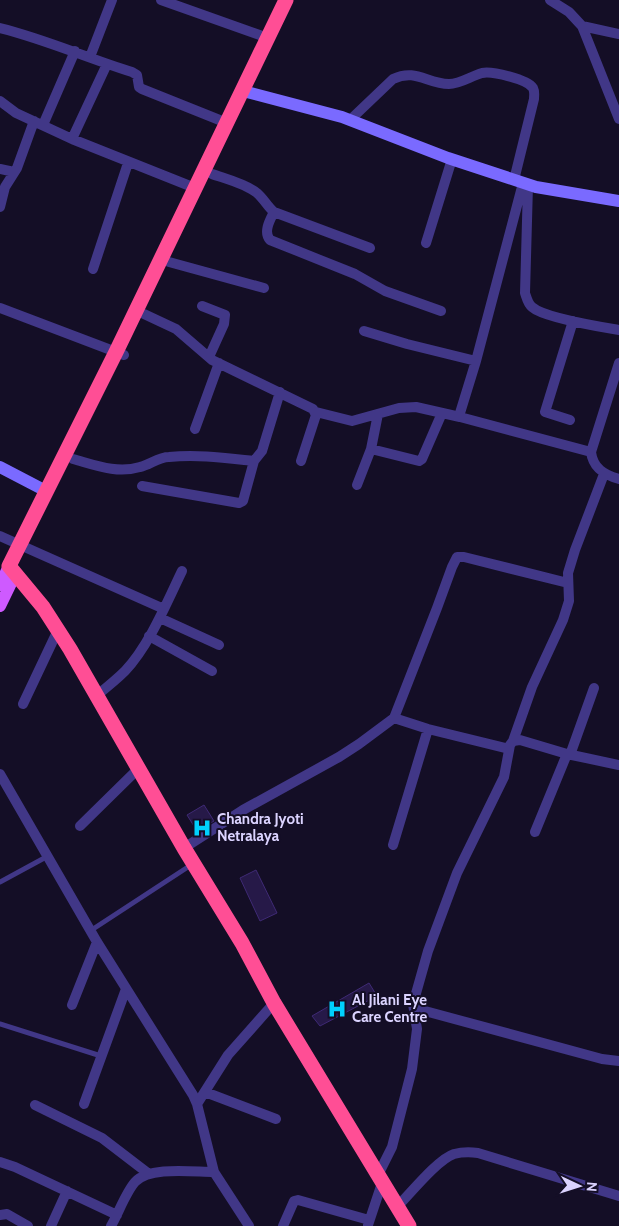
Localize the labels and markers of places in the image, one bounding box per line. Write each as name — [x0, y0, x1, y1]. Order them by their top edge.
place label: Chandra Jyoti Netralaya — [217, 810, 304, 845]
hospital icon: Chandra Jyoti Netralaya — [191, 817, 213, 839]
place label: Al Jilani Eye Care Centre — [352, 991, 427, 1026]
hospital icon: Al Jilani Eye Care Centre — [326, 998, 348, 1020]

